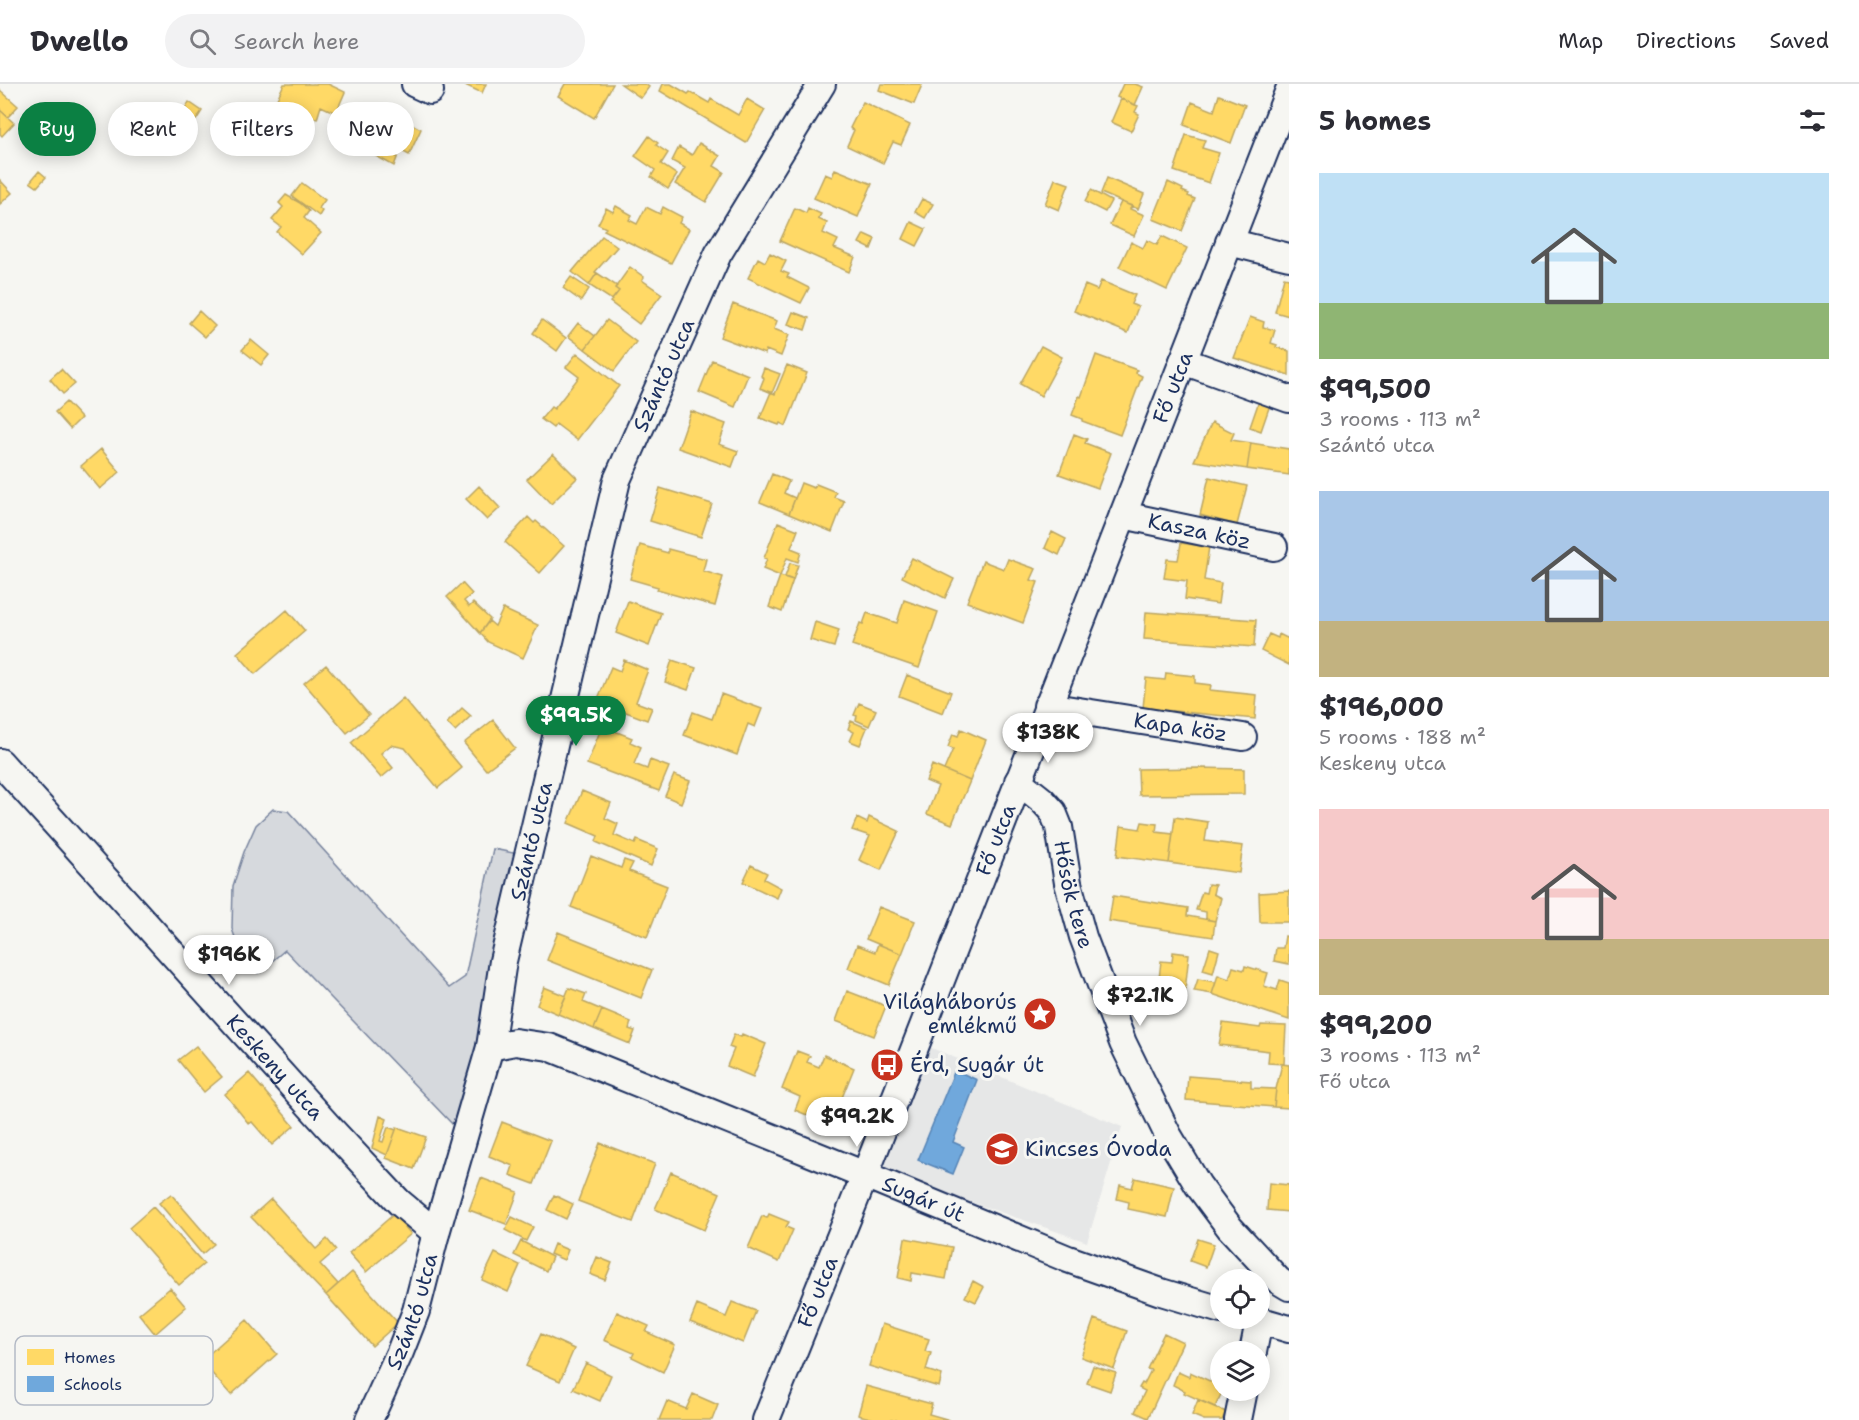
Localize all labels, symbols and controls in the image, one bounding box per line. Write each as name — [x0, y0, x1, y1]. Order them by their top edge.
search box — [165, 14, 585, 68]
text: Dwello — [30, 22, 129, 60]
icon: search — [186, 25, 219, 58]
text: Search here — [234, 27, 360, 56]
text: Map — [1558, 27, 1603, 55]
text: Directions — [1636, 27, 1736, 55]
text: Saved — [1769, 27, 1829, 55]
chip: Buy — [18, 102, 96, 156]
chip: Rent — [108, 102, 198, 156]
chip: Filters — [210, 102, 315, 156]
chip: New — [327, 102, 414, 156]
text: 5 homes — [1319, 103, 1431, 138]
icon: filters — [1796, 104, 1829, 137]
icon: home — [1520, 212, 1628, 320]
street label: Szántó utca — [626, 314, 701, 436]
street label: Fő utca — [1146, 347, 1199, 427]
text: $99,500 — [1319, 371, 1431, 406]
text: 3 rooms · 113 m² — [1319, 406, 1481, 432]
text: Szántó utca — [1319, 432, 1434, 458]
street label: Kasza köz — [1145, 507, 1253, 556]
icon: home — [1520, 530, 1628, 638]
text: $196,000 — [1319, 689, 1444, 724]
pin: $99.5K — [527, 696, 625, 747]
text: $99.5K — [540, 702, 612, 728]
street label: Kapa köz — [1132, 706, 1229, 748]
pin: $138K — [1006, 713, 1090, 764]
text: $138K — [1016, 719, 1080, 745]
text: 5 rooms · 188 m² — [1319, 724, 1486, 750]
text: Keskeny utca — [1319, 750, 1446, 776]
street label: Szántó utca — [504, 779, 559, 903]
street label: Fő utca — [969, 800, 1023, 880]
street label: Hősök tere — [1047, 838, 1100, 953]
icon: home — [1520, 848, 1628, 956]
pin: $196K — [187, 935, 271, 986]
text: $196K — [197, 941, 261, 967]
pin: $72.1K — [1091, 976, 1189, 1027]
text: $72.1K — [1107, 982, 1173, 1008]
place label: Világháborús emlékmű — [883, 988, 1017, 1040]
place icon: Világháborús emlékmű — [1022, 996, 1058, 1032]
text: $99,200 — [1319, 1007, 1432, 1042]
street label: Keskeny utca — [220, 1008, 330, 1126]
text: 3 rooms · 113 m² — [1319, 1042, 1481, 1068]
bus stop icon: Érd, Sugár út — [869, 1047, 905, 1083]
place label: Érd, Sugár út — [910, 1050, 1044, 1079]
text: Fő utca — [1319, 1068, 1390, 1094]
pin: $99.2K — [808, 1097, 906, 1148]
text: $99.2K — [820, 1103, 894, 1129]
school or university icon: Kincses Óvoda — [984, 1131, 1020, 1167]
place label: Kincses Óvoda — [1025, 1134, 1172, 1163]
street label: Sugár út — [878, 1170, 969, 1229]
street label: Szántó utca — [380, 1250, 444, 1375]
street label: Fő utca — [791, 1252, 845, 1332]
map controls — [1210, 1269, 1270, 1401]
button: locate — [1210, 1269, 1270, 1329]
legend — [15, 1336, 213, 1405]
button: layers — [1210, 1341, 1270, 1401]
text: Homes — [64, 1347, 116, 1368]
text: Schools — [64, 1374, 122, 1395]

